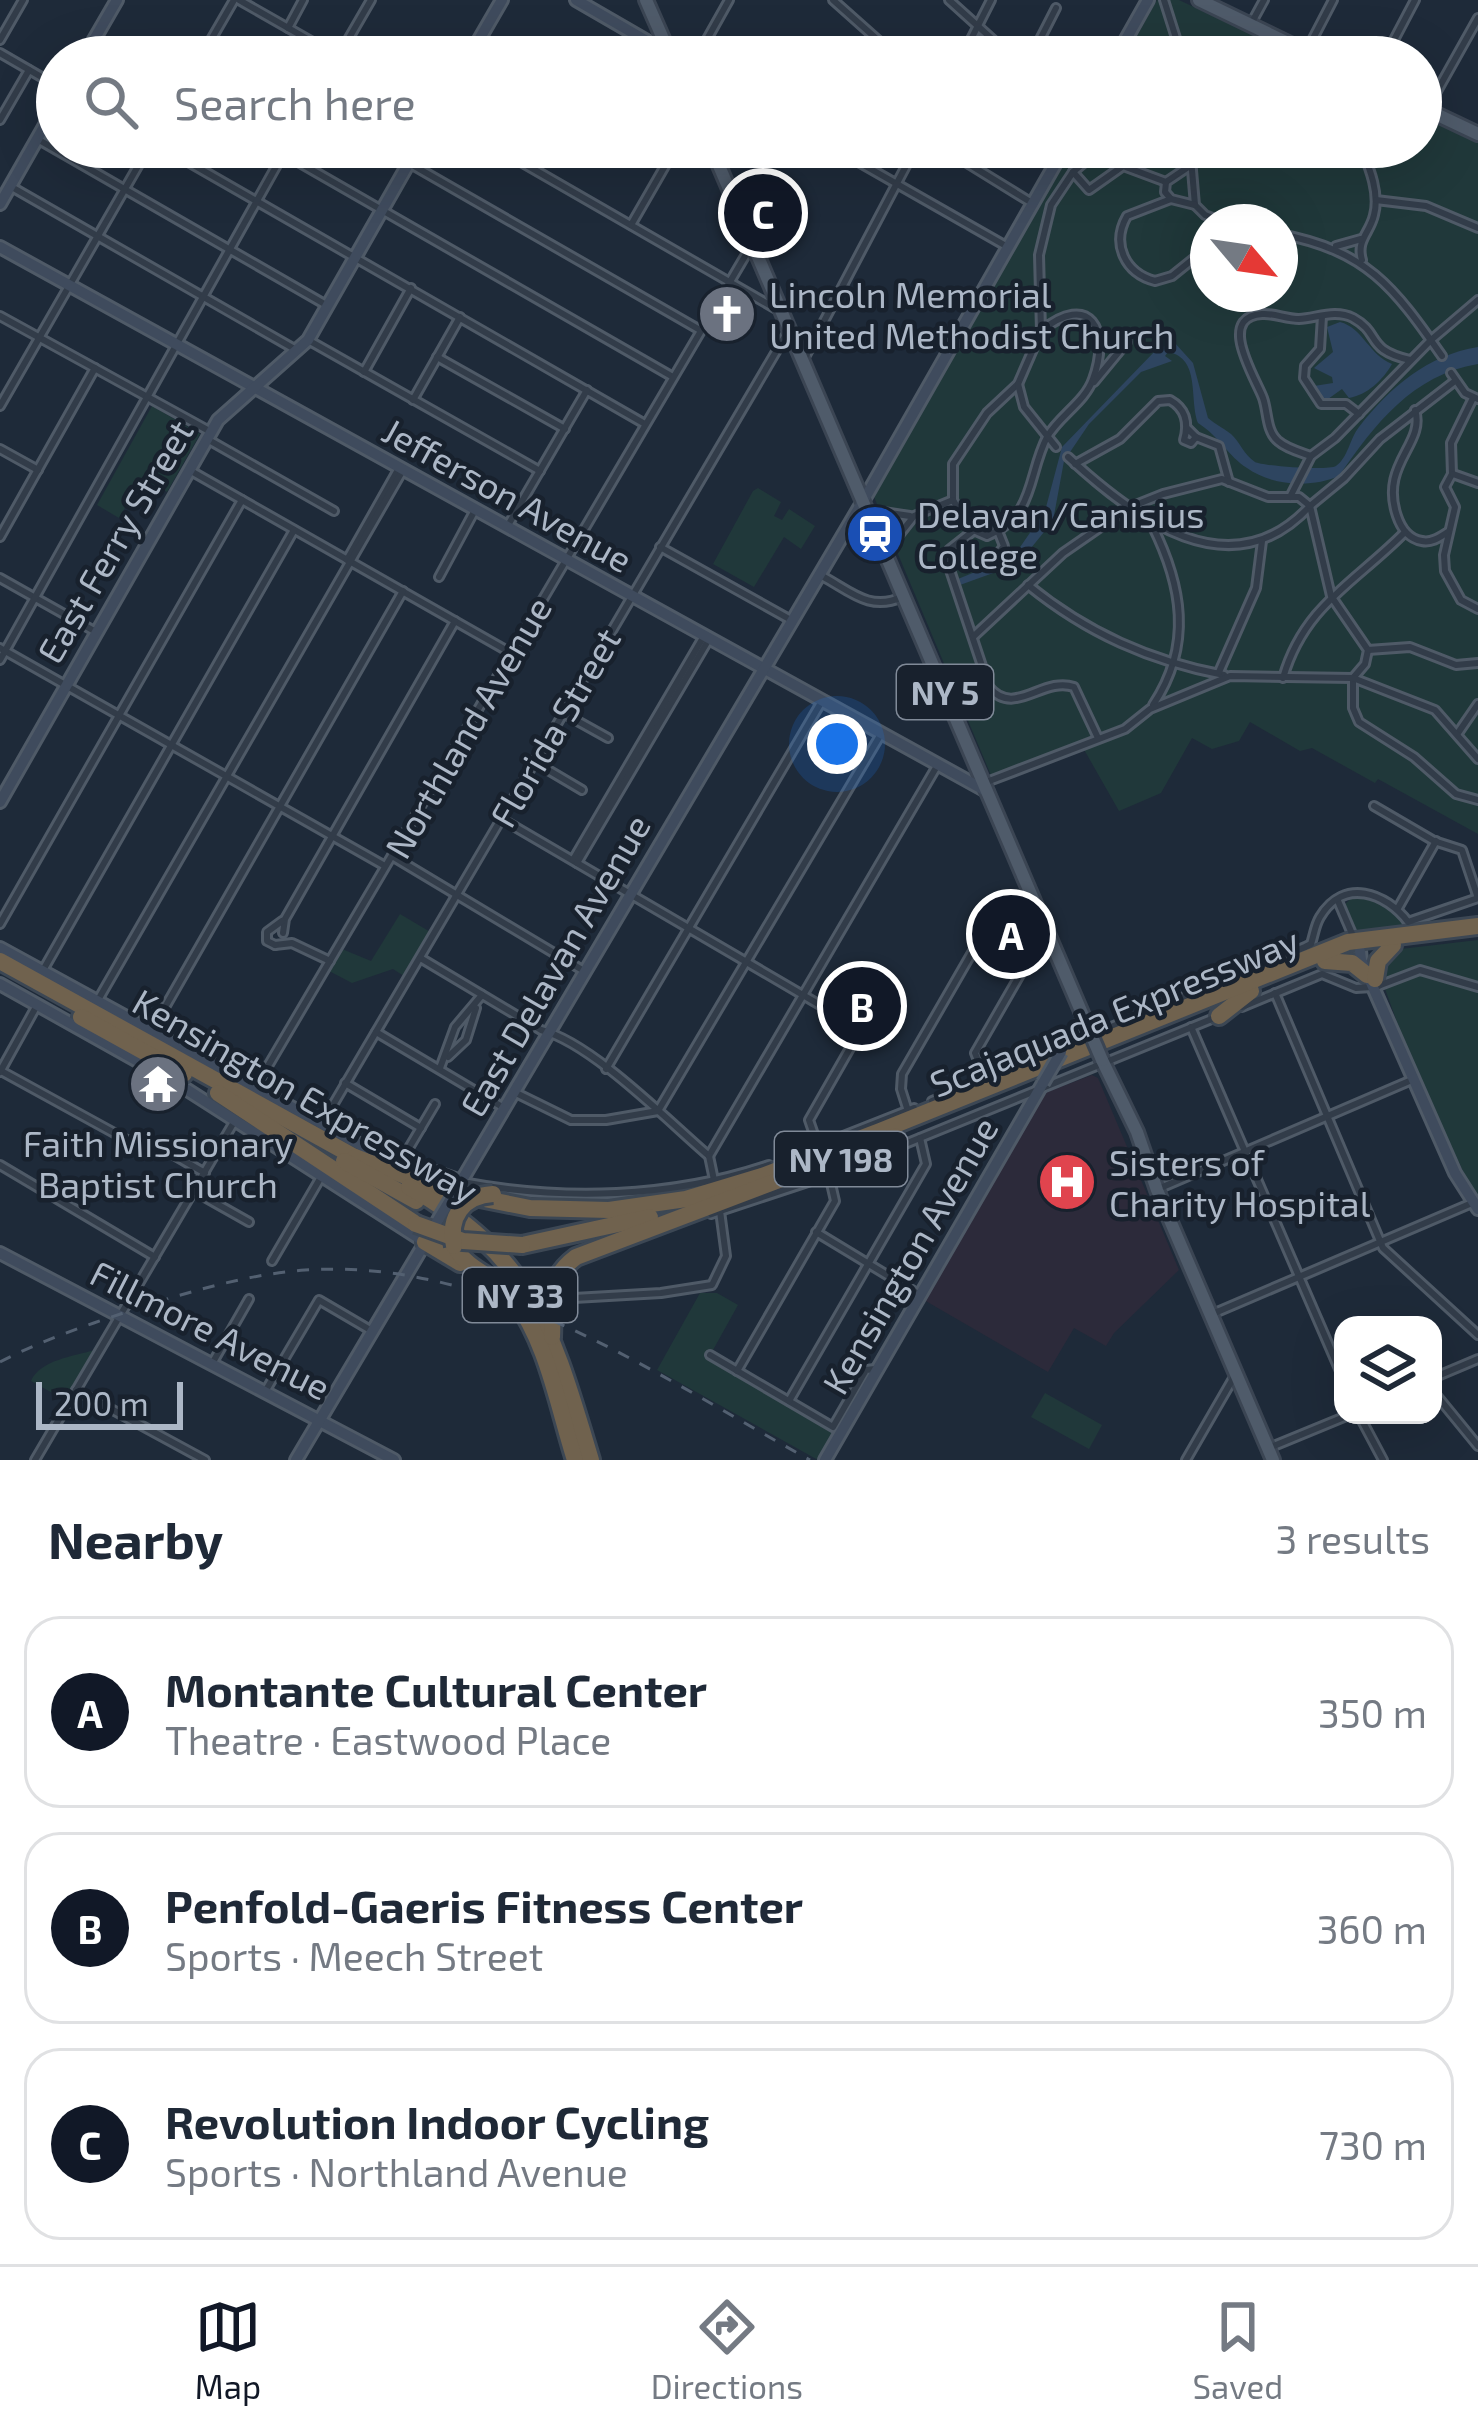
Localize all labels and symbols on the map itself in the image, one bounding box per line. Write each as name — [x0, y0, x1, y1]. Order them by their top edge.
pin: C — [724, 168, 802, 258]
north arrow — [1190, 204, 1298, 312]
place label: Lincoln Memorial United Methodist Church — [769, 272, 1175, 356]
church icon: Lincoln Memorial United Methodist Church — [696, 283, 758, 345]
street label: Jefferson Avenue — [376, 408, 640, 580]
street label: East Ferry Street — [27, 412, 201, 670]
place label: Delavan/Canisius College — [917, 492, 1205, 576]
station icon: Delavan/Canisius College — [844, 503, 906, 565]
street label: Northland Avenue — [375, 589, 559, 865]
street label: Florida Street — [480, 620, 628, 834]
road number: NY 5 — [897, 665, 993, 719]
your location — [807, 714, 867, 774]
street label: East Delavan Avenue — [450, 807, 658, 1123]
pin: A — [972, 889, 1050, 979]
street label: Scajaquada Expressway — [923, 917, 1305, 1105]
pin: B — [823, 961, 901, 1051]
street label: Kensington Expressway — [126, 979, 486, 1211]
temple icon: Faith Missionary Baptist Church — [127, 1053, 189, 1115]
street label: Kensington Avenue — [812, 1109, 1006, 1401]
place label: Faith Missionary Baptist Church — [23, 1121, 293, 1205]
road number: NY 198 — [775, 1132, 907, 1186]
place label: Sisters of Charity Hospital — [1109, 1140, 1371, 1224]
hospital icon: Sisters of Charity Hospital — [1036, 1151, 1098, 1213]
street label: Fillmore Avenue — [84, 1250, 338, 1408]
road number: NY 33 — [463, 1268, 577, 1322]
scale bar — [36, 1376, 183, 1429]

